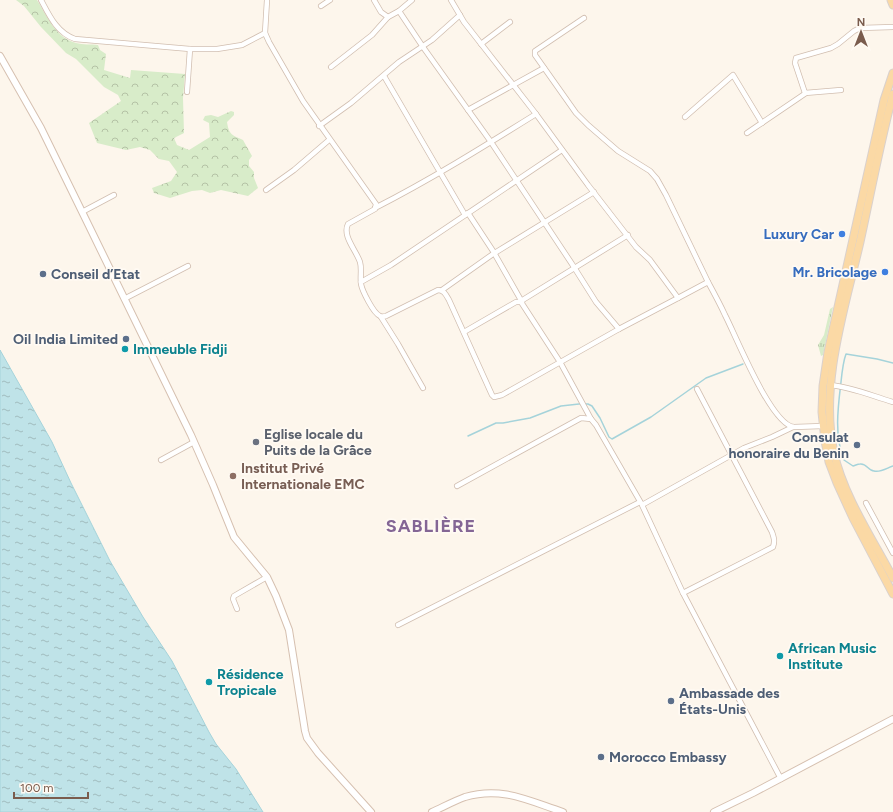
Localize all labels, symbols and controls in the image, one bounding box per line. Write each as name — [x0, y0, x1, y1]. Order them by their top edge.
north arrow — [841, 12, 881, 52]
text: N — [857, 16, 865, 29]
place label: Luxury Car — [763, 226, 835, 243]
marker: Luxury Car — [837, 229, 847, 239]
place label: Mr. Bricolage — [792, 264, 877, 281]
place label: Conseil d’Etat — [51, 266, 141, 283]
marker: Mr. Bricolage — [880, 267, 890, 277]
marker: Conseil d’Etat — [38, 269, 48, 279]
place label: Oil India Limited — [13, 331, 118, 348]
marker: Oil India Limited — [121, 334, 131, 344]
place label: Immeuble Fidji — [133, 341, 228, 358]
marker: Immeuble Fidji — [120, 344, 130, 354]
place label: Eglise locale du Puits de la Grâce — [264, 426, 372, 459]
place label: Consulat honoraire du Benin — [728, 429, 849, 462]
marker: Eglise locale du Puits de la Grâce — [251, 437, 261, 447]
marker: Consulat honoraire du Benin — [852, 440, 862, 450]
place label: Institut Privé Internationale EMC — [241, 460, 365, 493]
marker: Institut Privé Internationale EMC — [228, 471, 238, 481]
district label: SABLIÈRE — [386, 515, 476, 537]
place label: African Music Institute — [788, 640, 877, 673]
marker: African Music Institute — [775, 651, 785, 661]
place label: Résidence Tropicale — [217, 666, 284, 699]
marker: Résidence Tropicale — [204, 677, 214, 687]
place label: Ambassade des États-Unis — [679, 685, 780, 718]
marker: Ambassade des États-Unis — [666, 696, 676, 706]
place label: Morocco Embassy — [609, 749, 728, 766]
marker: Morocco Embassy — [596, 752, 606, 762]
scale bar — [14, 774, 88, 800]
text: 100 m — [20, 781, 54, 795]

